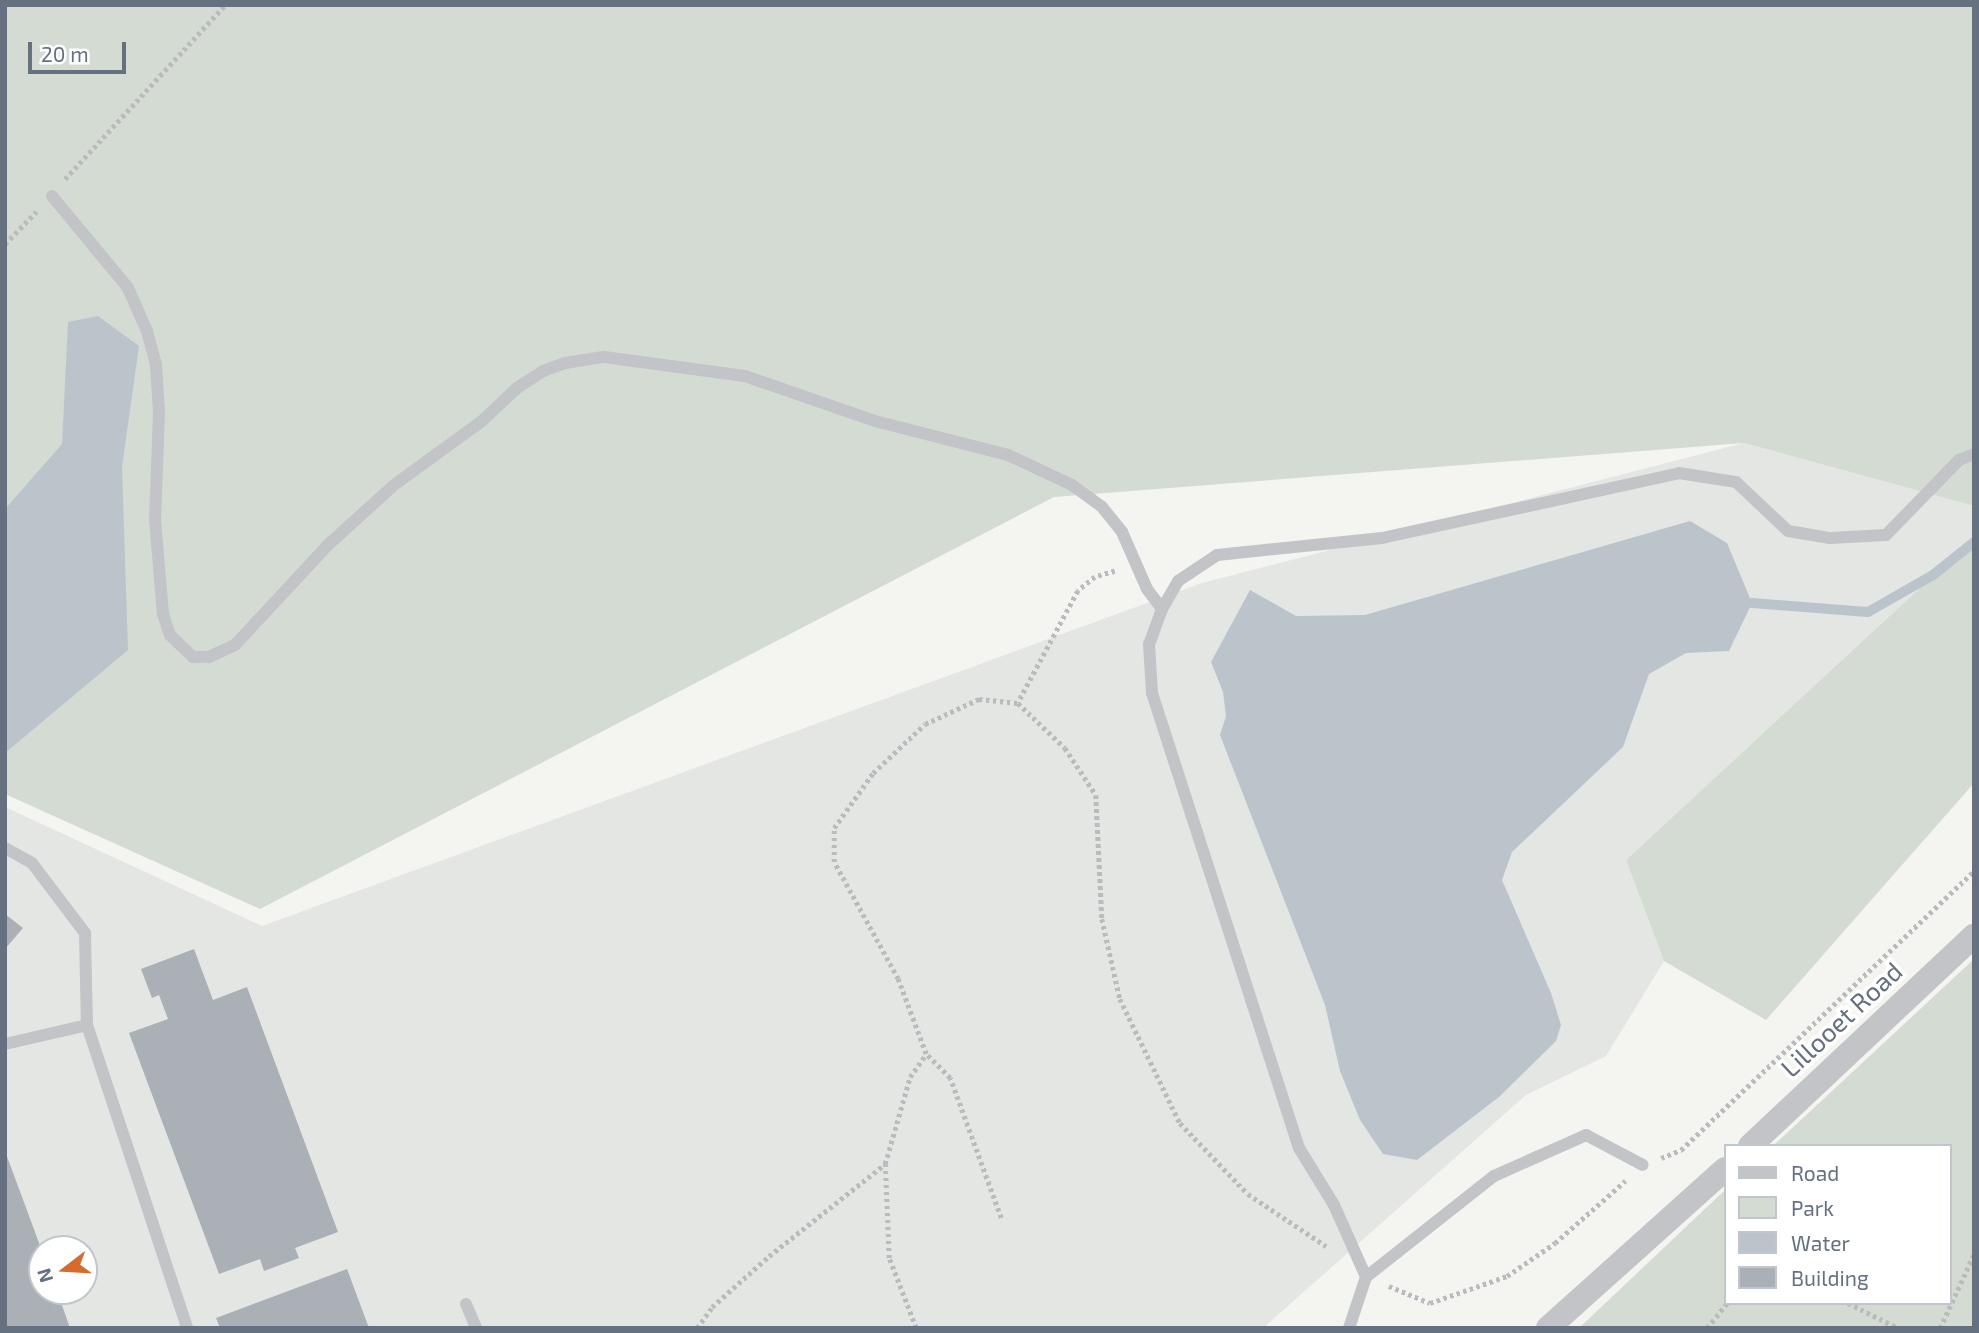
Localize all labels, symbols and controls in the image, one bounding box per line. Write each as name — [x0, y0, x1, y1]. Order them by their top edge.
scale bar — [32, 28, 130, 72]
text: 20 m — [41, 41, 89, 66]
street label: Lillooet Road — [1774, 955, 1908, 1083]
legend — [1724, 1144, 1951, 1305]
text: Road — [1791, 1160, 1839, 1185]
text: Park — [1791, 1195, 1834, 1220]
text: Water — [1791, 1230, 1850, 1255]
north arrow — [28, 1235, 98, 1305]
text: Building — [1791, 1265, 1869, 1290]
text: N — [31, 1266, 57, 1286]

